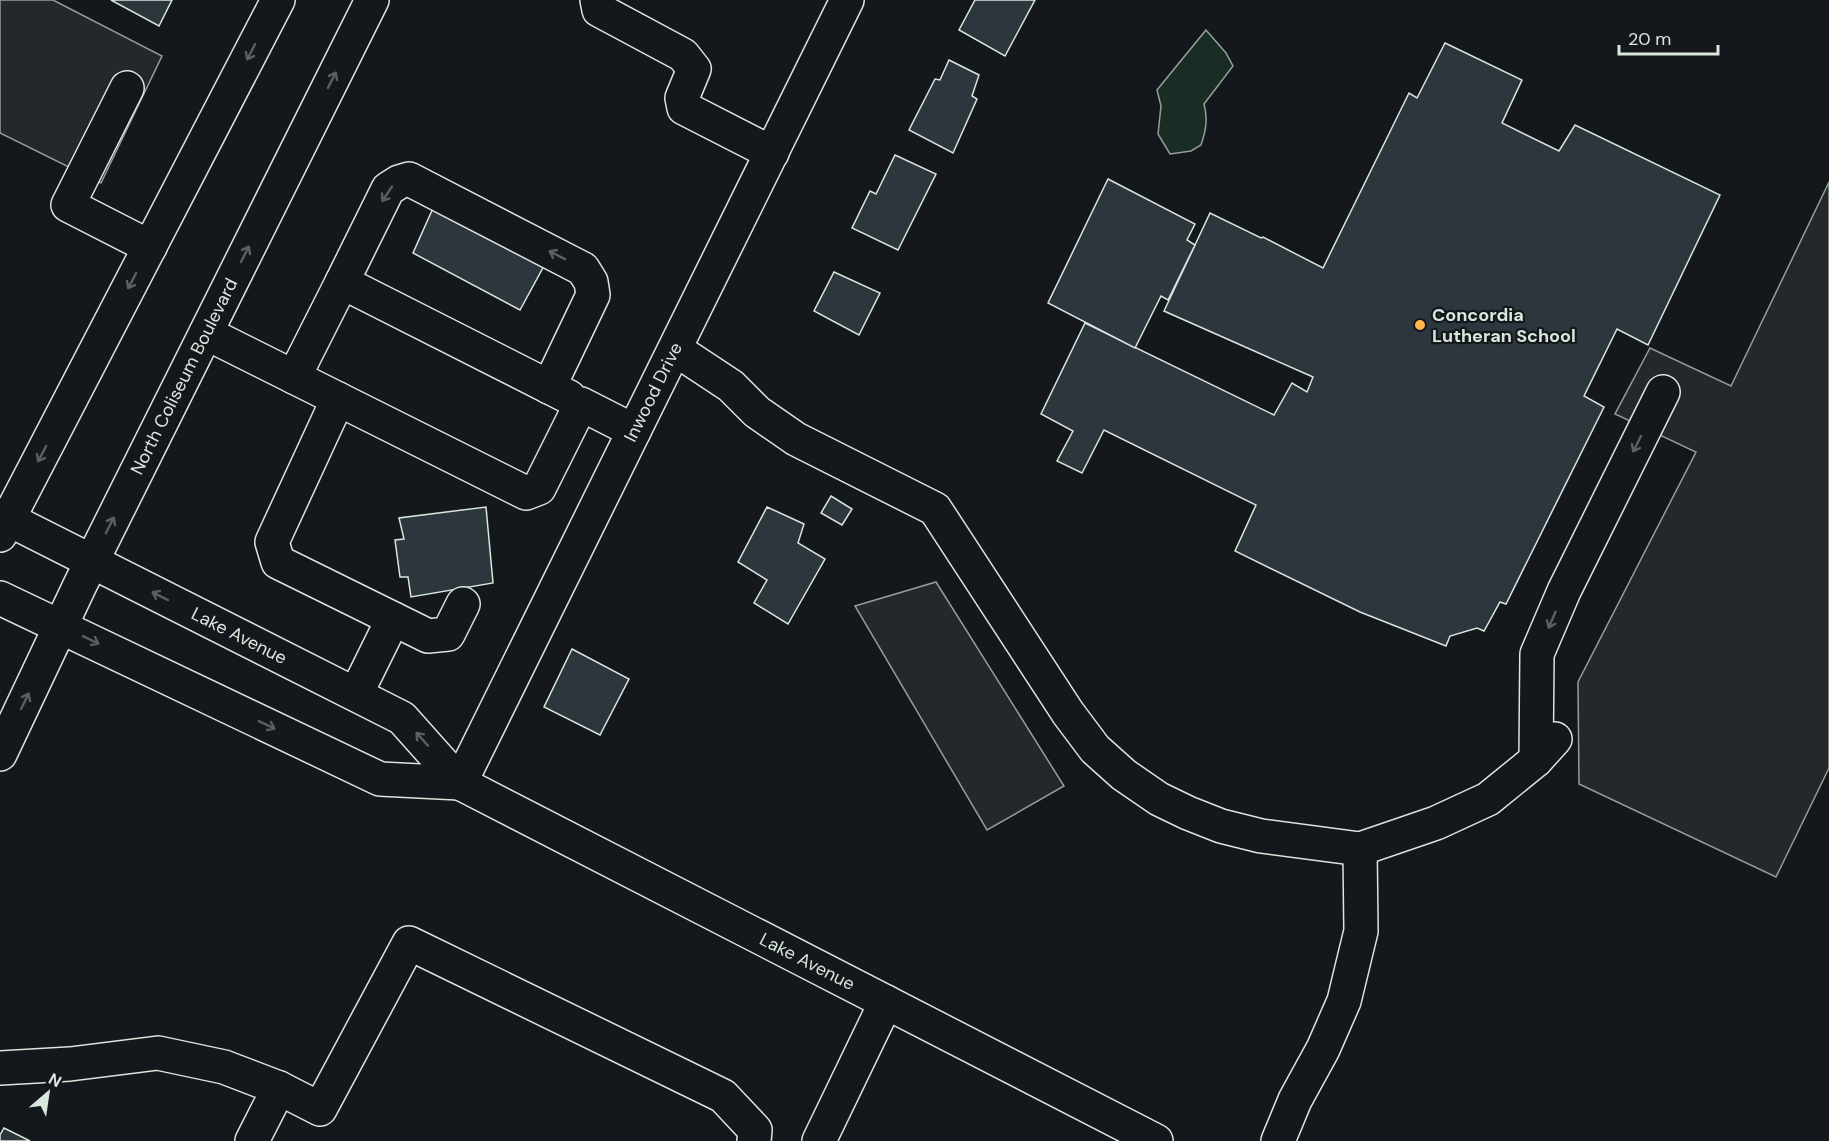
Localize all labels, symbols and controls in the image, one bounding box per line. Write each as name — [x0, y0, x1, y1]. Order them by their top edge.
scale bar — [1619, 18, 1718, 56]
text: 20 m — [1628, 27, 1671, 51]
one-way arrow — [245, 43, 257, 61]
one-way arrow — [326, 71, 338, 89]
one-way arrow — [381, 186, 393, 202]
one-way arrow — [239, 246, 251, 264]
one-way arrow — [549, 249, 566, 261]
one-way arrow — [126, 271, 137, 289]
street label: North Coliseum Boulevard — [125, 274, 243, 479]
place label: Concordia Lutheran School — [1432, 303, 1576, 348]
marker: Concordia Lutheran School — [1413, 318, 1427, 332]
street label: Inwood Drive — [618, 338, 688, 446]
one-way arrow — [1631, 435, 1642, 453]
one-way arrow — [36, 444, 47, 462]
one-way arrow — [105, 517, 116, 535]
one-way arrow — [152, 589, 170, 601]
street label: Lake Avenue — [187, 602, 291, 670]
one-way arrow — [1546, 610, 1557, 629]
one-way arrow — [82, 635, 100, 647]
one-way arrow — [20, 693, 32, 711]
one-way arrow — [257, 719, 275, 731]
one-way arrow — [415, 732, 429, 747]
street label: Lake Avenue — [756, 927, 859, 996]
north arrow — [18, 1063, 78, 1123]
text: N — [45, 1068, 65, 1092]

